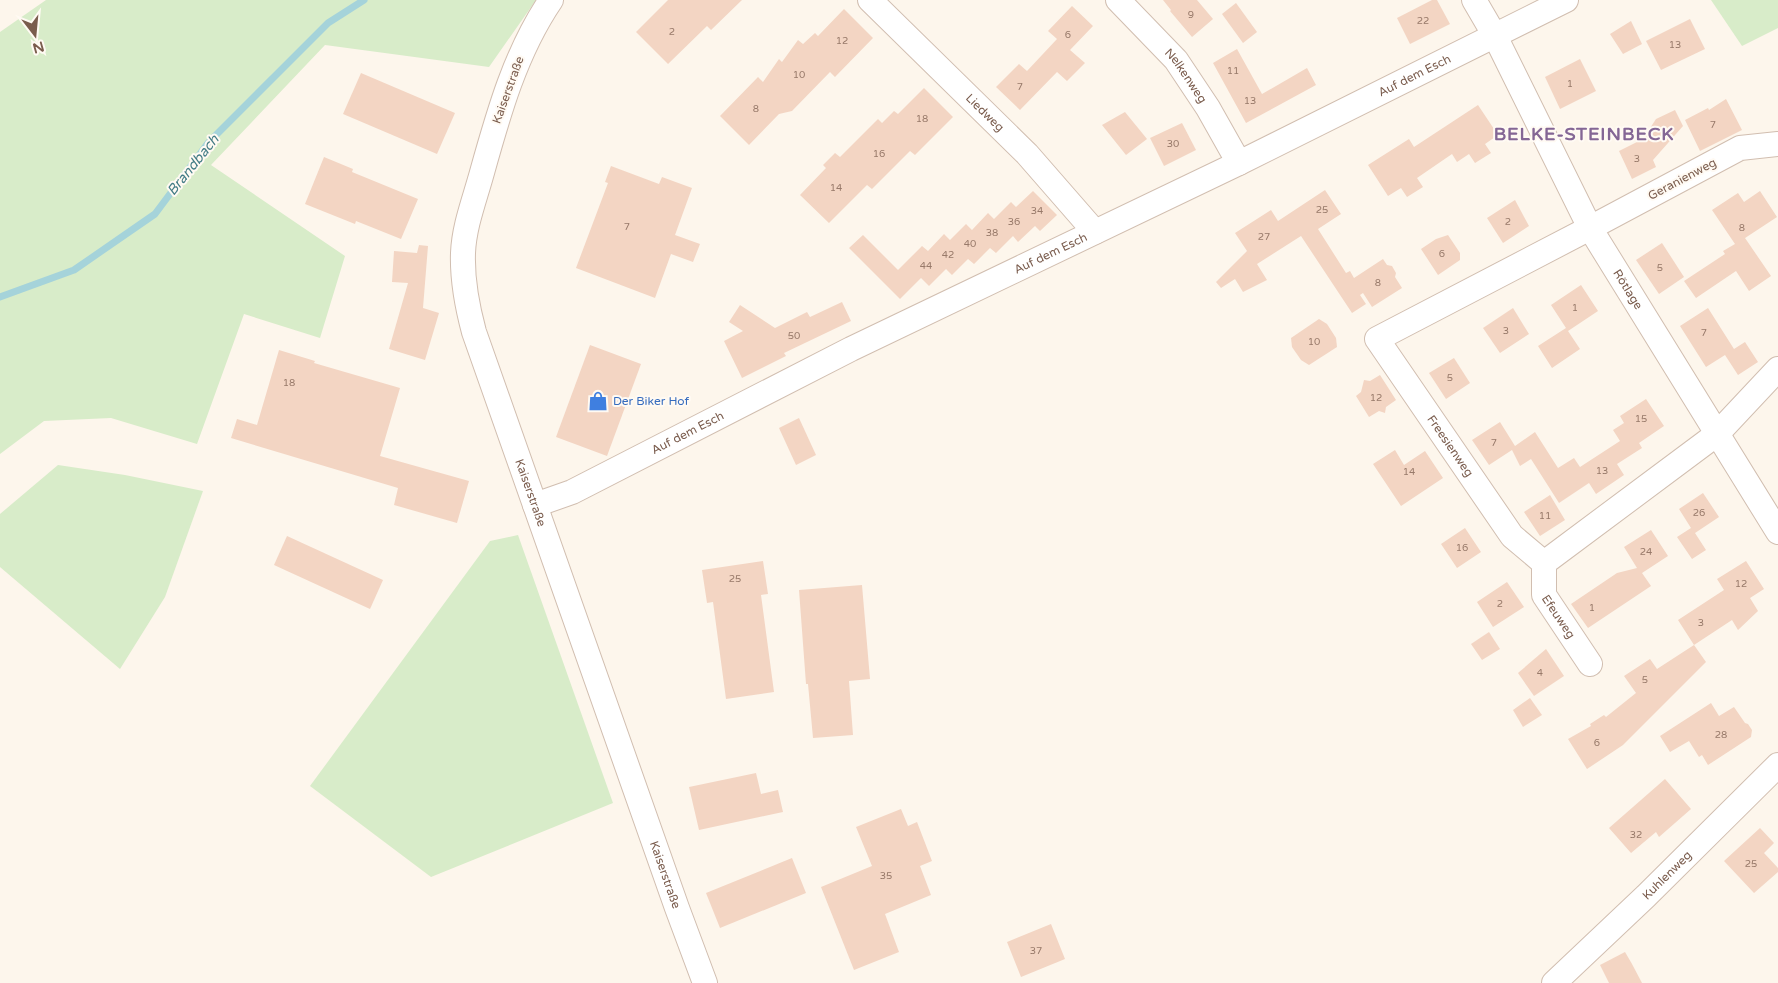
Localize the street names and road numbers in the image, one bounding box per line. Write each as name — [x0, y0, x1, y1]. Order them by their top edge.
street label: Nelkenweg — [1162, 46, 1210, 106]
street label: Auf dem Esch — [1376, 52, 1453, 100]
street label: Kaiserstraße — [489, 54, 527, 126]
street label: Liedweg — [963, 91, 1007, 135]
street label: Geranienweg — [1645, 155, 1719, 203]
street label: Auf dem Esch — [1012, 230, 1089, 277]
street label: Rötlage — [1610, 267, 1646, 312]
street label: Auf dem Esch — [649, 408, 726, 457]
street label: Freesienweg — [1424, 412, 1476, 479]
street label: Kaiserstraße — [512, 457, 549, 529]
street label: Efeuweg — [1539, 592, 1578, 641]
street label: Kaiserstraße — [647, 839, 684, 911]
street label: Kuhlenweg — [1639, 848, 1694, 903]

